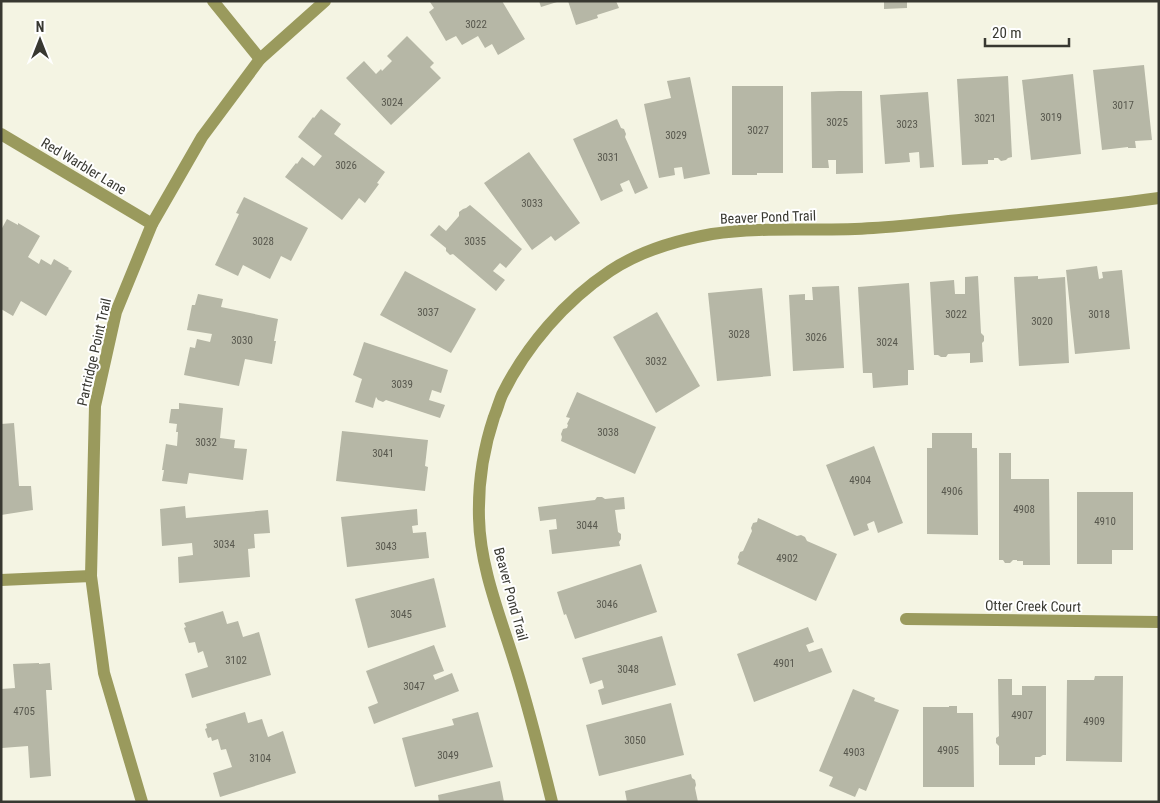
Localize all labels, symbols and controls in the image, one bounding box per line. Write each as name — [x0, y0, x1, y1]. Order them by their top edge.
north arrow — [15, 15, 65, 65]
scale bar — [985, 15, 1069, 47]
house number: 3022 — [465, 18, 487, 31]
text: N — [36, 19, 44, 35]
text: 20 m — [992, 24, 1022, 42]
house number: 3024 — [381, 96, 403, 109]
house number: 3017 — [1112, 99, 1134, 112]
house number: 3019 — [1040, 111, 1062, 124]
house number: 3021 — [974, 112, 996, 125]
house number: 3025 — [826, 116, 848, 129]
house number: 3023 — [896, 118, 918, 131]
house number: 3027 — [747, 124, 769, 137]
house number: 3029 — [665, 129, 687, 142]
street label: Red Warbler Lane — [39, 134, 130, 198]
house number: 3031 — [597, 151, 619, 164]
house number: 3026 — [335, 159, 357, 172]
house number: 3033 — [521, 197, 543, 210]
street label: Beaver Pond Trail — [720, 207, 816, 227]
house number: 3028 — [252, 235, 274, 248]
house number: 3035 — [464, 235, 486, 248]
street label: Partridge Point Trail — [74, 297, 114, 407]
house number: 3037 — [417, 306, 439, 319]
house number: 3022 — [945, 308, 967, 321]
house number: 3018 — [1088, 308, 1110, 321]
house number: 3020 — [1031, 315, 1053, 328]
house number: 3028 — [728, 328, 750, 341]
house number: 3026 — [805, 331, 827, 344]
house number: 3030 — [231, 334, 253, 347]
house number: 3024 — [876, 336, 898, 349]
house number: 3032 — [645, 355, 667, 368]
house number: 3039 — [391, 378, 413, 391]
house number: 3038 — [597, 426, 619, 439]
house number: 3032 — [195, 436, 217, 449]
house number: 3041 — [372, 447, 394, 460]
house number: 4904 — [849, 474, 871, 487]
house number: 4906 — [941, 485, 963, 498]
house number: 4908 — [1013, 503, 1035, 516]
house number: 4910 — [1094, 515, 1116, 528]
house number: 3044 — [576, 519, 598, 532]
house number: 3034 — [213, 538, 235, 551]
house number: 3043 — [375, 540, 397, 553]
street label: Beaver Pond Trail — [491, 546, 531, 642]
house number: 4902 — [776, 552, 798, 565]
street label: Otter Creek Court — [985, 597, 1081, 615]
house number: 3046 — [596, 598, 618, 611]
house number: 3045 — [390, 608, 412, 621]
house number: 3102 — [225, 654, 247, 667]
house number: 4901 — [773, 657, 795, 670]
house number: 3048 — [617, 663, 639, 676]
house number: 3047 — [403, 680, 425, 693]
house number: 4705 — [13, 705, 35, 718]
house number: 4907 — [1011, 709, 1033, 722]
house number: 4909 — [1083, 715, 1105, 728]
house number: 3050 — [624, 734, 646, 747]
house number: 4905 — [937, 744, 959, 757]
house number: 4903 — [843, 746, 865, 759]
house number: 3049 — [437, 749, 459, 762]
house number: 3104 — [249, 752, 271, 765]

